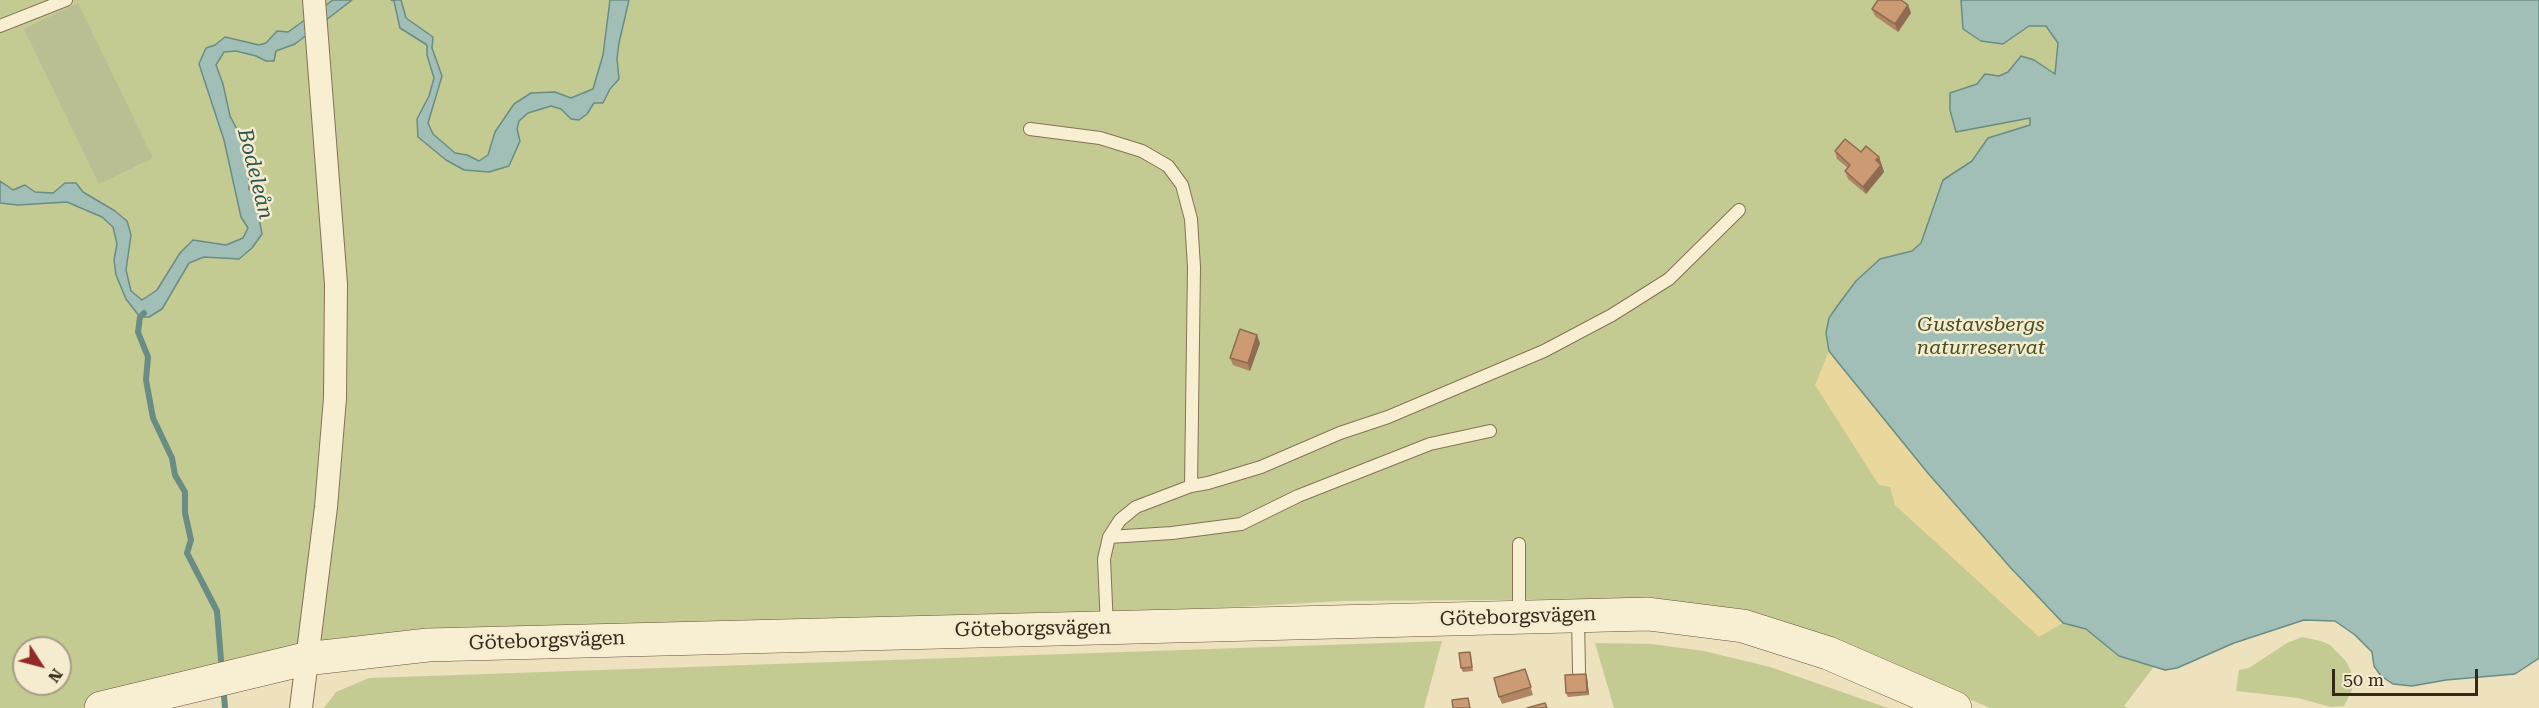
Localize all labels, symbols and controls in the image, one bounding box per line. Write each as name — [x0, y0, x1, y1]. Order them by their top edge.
water label: Bodeleån — [232, 126, 278, 222]
park label: Gustavsbergs naturreservat — [1917, 313, 2045, 360]
street label: Göteborgsvägen — [1439, 602, 1597, 632]
street label: Göteborgsvägen — [954, 616, 1112, 642]
street label: Göteborgsvägen — [468, 626, 626, 656]
north arrow — [12, 636, 72, 696]
scale bar — [2335, 657, 2480, 695]
text: N — [44, 665, 67, 686]
text: 50 m — [2343, 669, 2384, 690]

